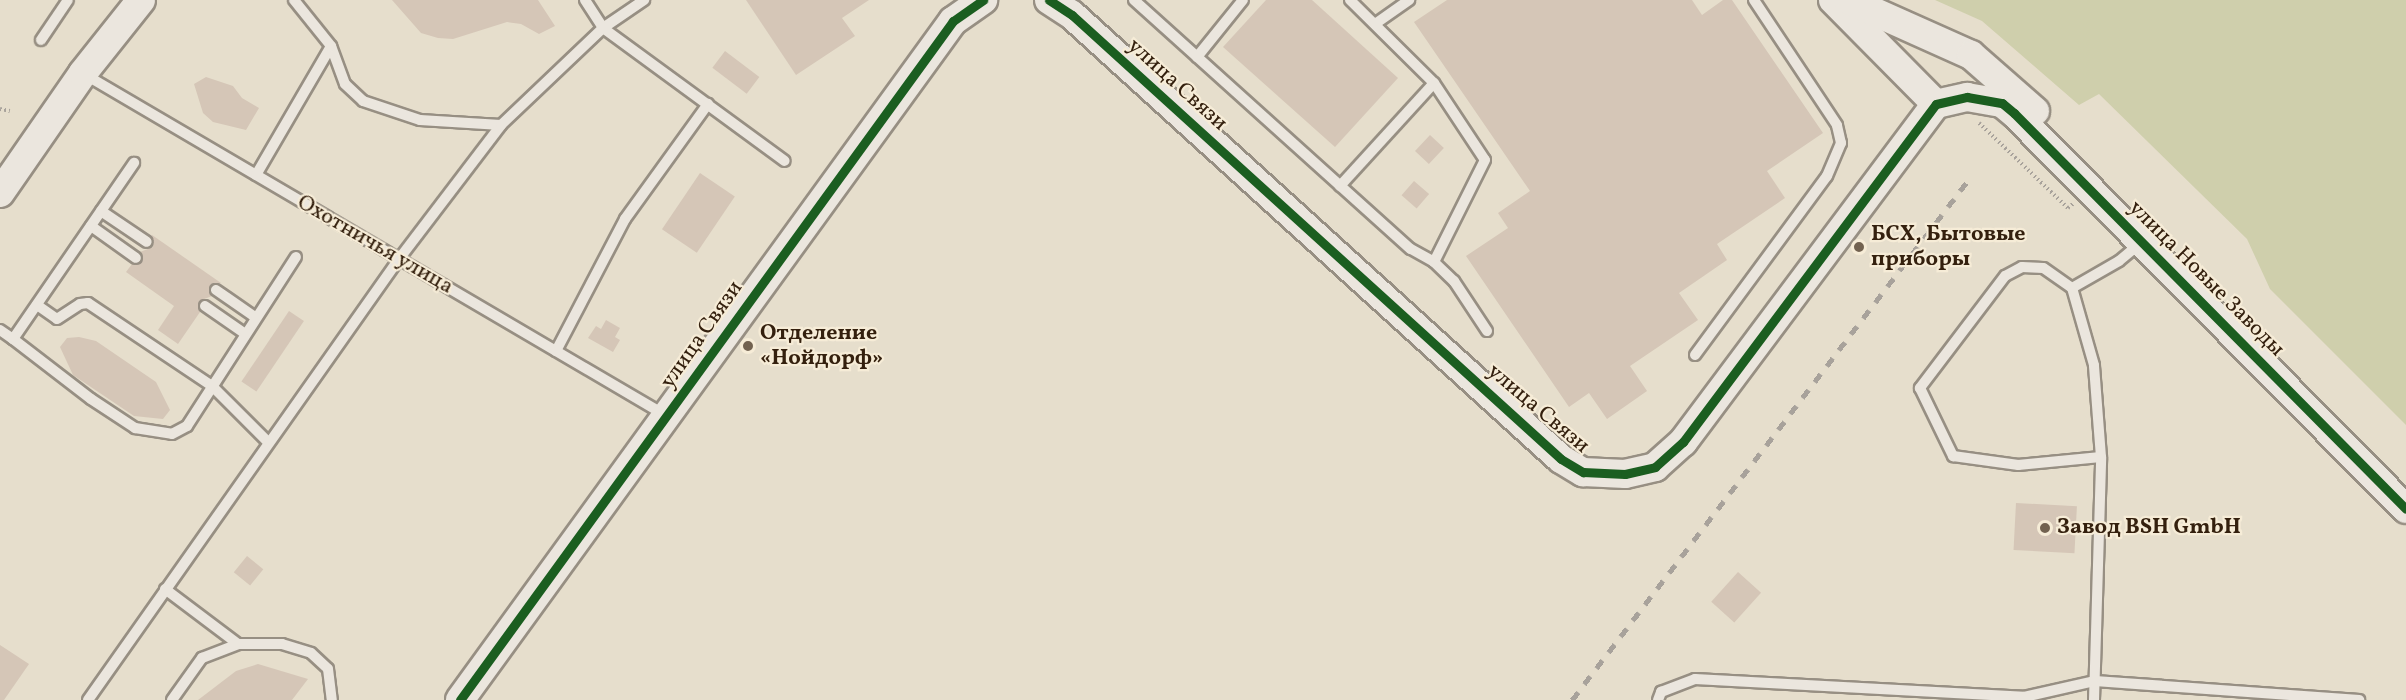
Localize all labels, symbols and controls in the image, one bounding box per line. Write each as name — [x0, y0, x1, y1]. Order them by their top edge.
street label: улица Связи — [1122, 33, 1232, 137]
street label: Охотничья улица — [292, 189, 458, 301]
street label: улица Новые Заводы — [2123, 196, 2289, 362]
place label: БСХ, Бытовые приборы — [1871, 221, 2025, 272]
marker: БСХ, Бытовые приборы — [1852, 240, 1866, 254]
street label: улица Связи — [655, 276, 749, 394]
place label: Отделение «Нойдорф» — [760, 320, 883, 372]
marker: Отделение «Нойдорф» — [741, 339, 755, 353]
street label: улица Связи — [1481, 359, 1595, 459]
place label: Завод BSH GmbH — [2057, 515, 2241, 541]
marker: Завод BSH GmbH — [2038, 521, 2052, 535]

